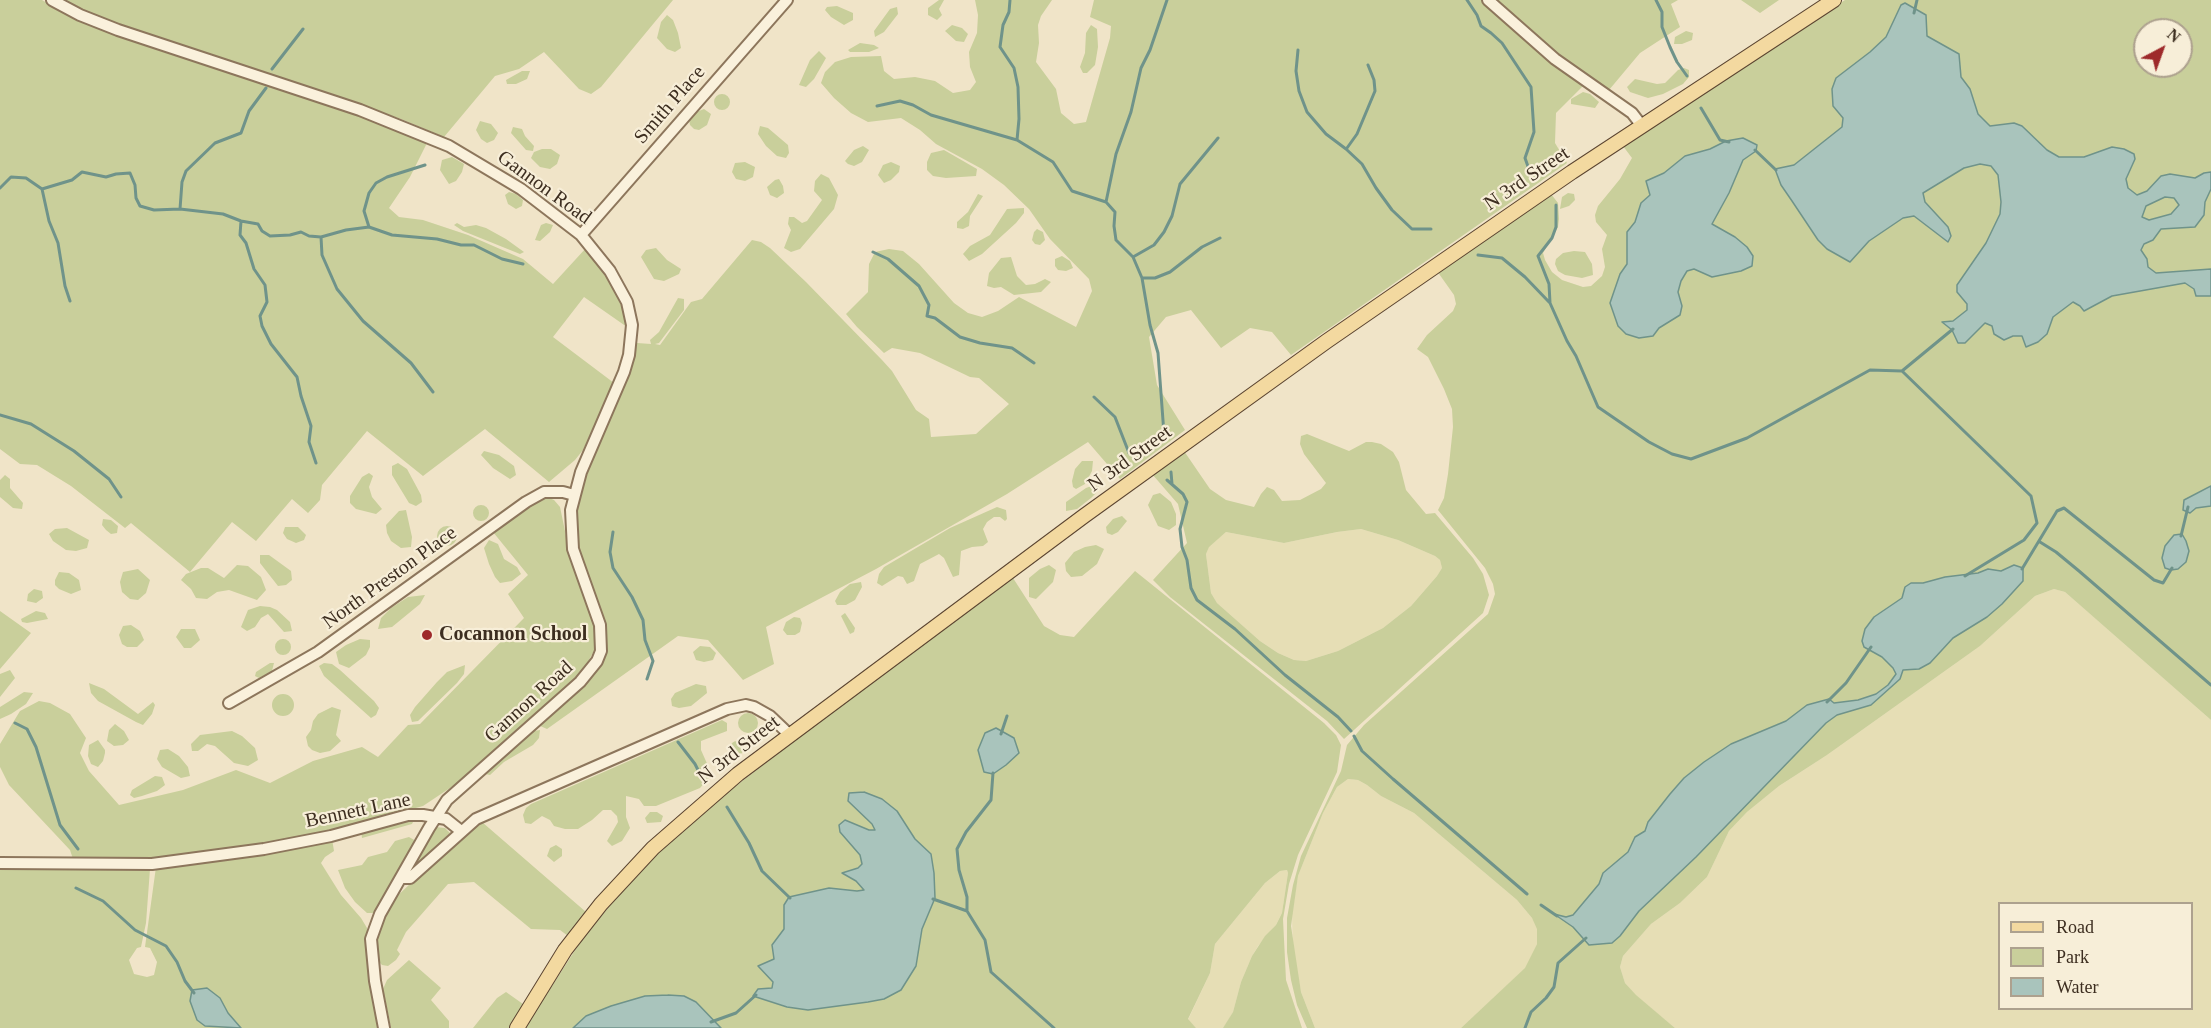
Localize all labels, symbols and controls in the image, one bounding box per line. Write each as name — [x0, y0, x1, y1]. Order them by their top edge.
north arrow — [2133, 18, 2193, 78]
text: N — [2164, 25, 2184, 46]
street label: Smith Place — [629, 61, 711, 149]
street label: N 3rd Street — [1480, 142, 1574, 216]
street label: Gannon Road — [492, 146, 596, 230]
street label: N 3rd Street — [1083, 421, 1177, 497]
street label: North Preston Place — [318, 521, 462, 635]
place label: Cocannon School — [439, 623, 587, 647]
marker: Cocannon School — [420, 628, 434, 642]
street label: Gannon Road — [480, 656, 578, 748]
street label: N 3rd Street — [693, 710, 785, 790]
street label: Bennett Lane — [303, 788, 413, 834]
legend — [1998, 902, 2193, 1010]
text: Road — [2056, 917, 2094, 937]
text: Park — [2056, 947, 2089, 967]
text: Water — [2056, 977, 2099, 997]

